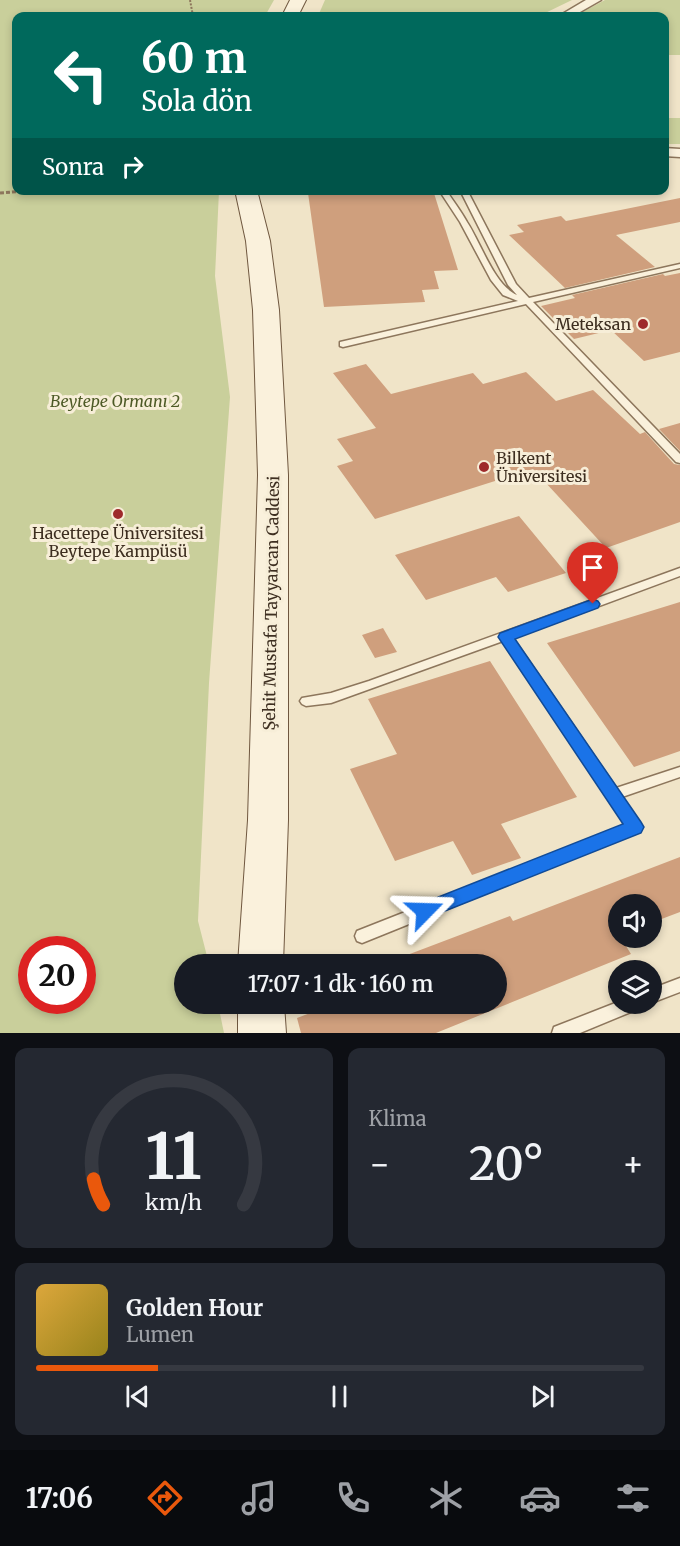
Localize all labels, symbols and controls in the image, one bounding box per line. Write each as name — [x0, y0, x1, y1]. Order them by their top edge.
text: 60 m — [141, 32, 247, 84]
icon: left — [42, 36, 120, 114]
text: Sola dön — [141, 84, 252, 118]
icon: right — [116, 150, 149, 183]
text: Sonra — [42, 153, 104, 181]
place label: Meteksan — [555, 314, 631, 334]
marker: Meteksan — [636, 317, 650, 331]
park label: Beytepe Ormanı 2 — [50, 391, 180, 411]
place label: Bilkent Üniversitesi — [496, 448, 587, 486]
marker: Bilkent Üniversitesi — [477, 460, 491, 474]
street label: Şehit Mustafa Tayyarcan Caddesi — [259, 475, 283, 731]
marker: Hacettepe Üniversitesi Beytepe Kampüsü — [111, 507, 125, 521]
place label: Hacettepe Üniversitesi Beytepe Kampüsü — [32, 523, 204, 561]
pin — [567, 542, 618, 604]
icon: arrive — [576, 551, 609, 584]
position arrow — [393, 879, 457, 943]
map controls — [608, 894, 662, 1014]
button: sound — [608, 894, 662, 948]
speed limit sign: 20 — [18, 936, 96, 1014]
button: layers — [608, 960, 662, 1014]
text: 17:07 · 1 dk · 160 m — [248, 970, 433, 998]
text: Klima — [369, 1106, 426, 1131]
text: 11 — [146, 1118, 202, 1196]
text: 20° — [469, 1136, 544, 1192]
text: − — [369, 1144, 391, 1185]
text: + — [622, 1144, 644, 1185]
text: km/h — [145, 1189, 202, 1216]
text: Golden Hour — [126, 1294, 263, 1322]
text: Lumen — [126, 1322, 194, 1347]
icon: previous — [121, 1380, 154, 1413]
icon: pause — [323, 1380, 356, 1413]
icon: next — [526, 1380, 559, 1413]
icon: directions — [144, 1477, 186, 1519]
icon: music — [238, 1477, 280, 1519]
icon: phone — [332, 1477, 374, 1519]
icon: climate — [425, 1477, 467, 1519]
icon: car — [519, 1477, 561, 1519]
icon: filters — [612, 1477, 654, 1519]
text: 17:06 — [26, 1481, 93, 1515]

